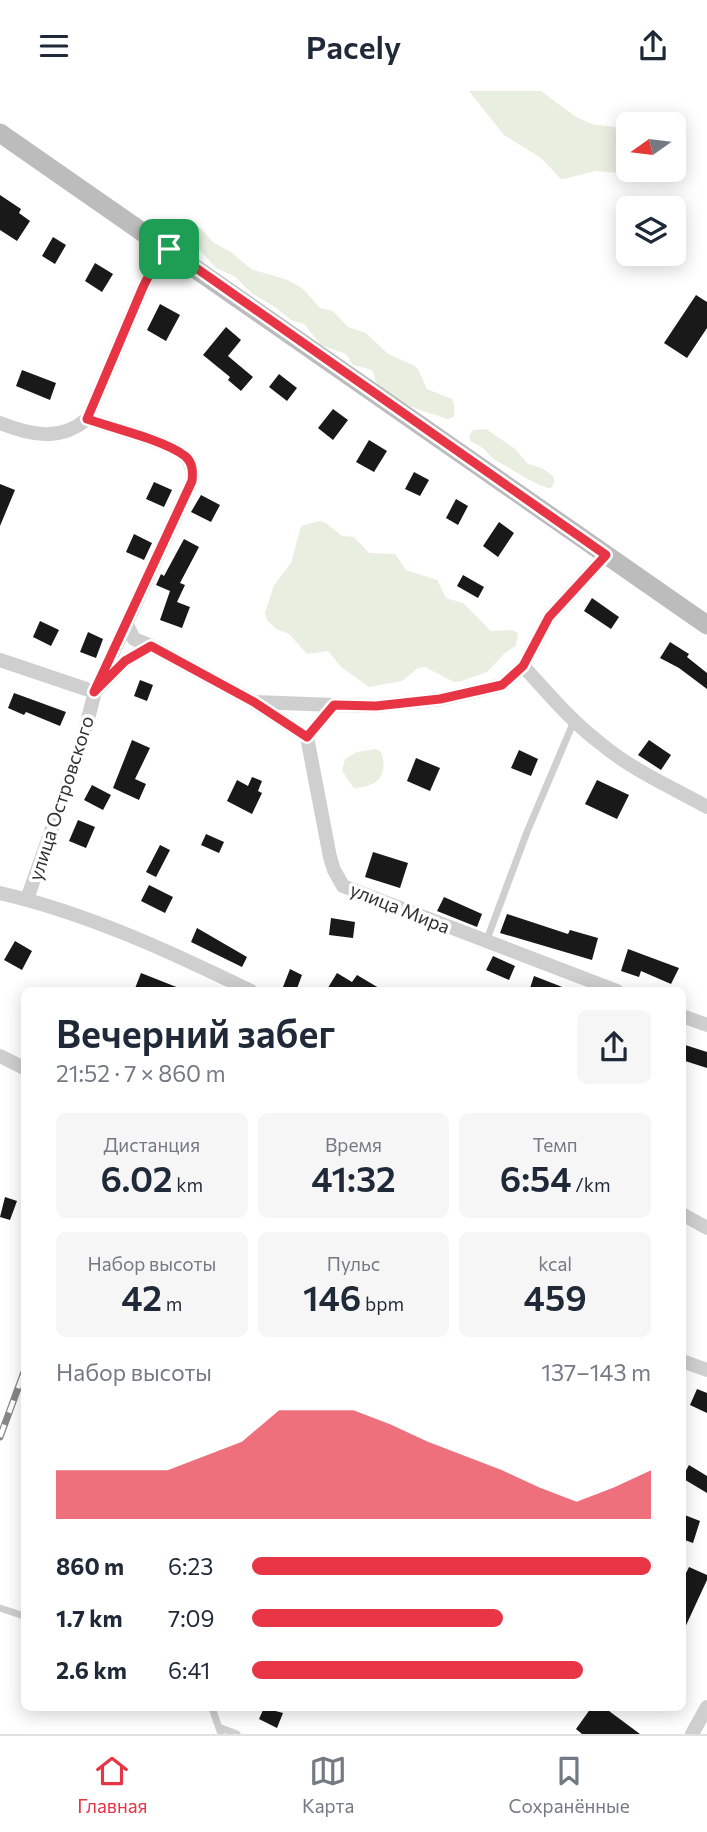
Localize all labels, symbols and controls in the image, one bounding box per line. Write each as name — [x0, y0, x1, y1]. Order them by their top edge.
text: Pacely — [306, 26, 401, 66]
icon: menu — [35, 27, 73, 65]
icon: share — [634, 27, 672, 65]
north arrow — [616, 112, 686, 182]
map controls — [616, 112, 686, 266]
button: layers — [616, 196, 686, 266]
pin — [139, 219, 199, 279]
icon: arrive — [150, 230, 188, 268]
street label: улица Островского — [23, 712, 98, 883]
street label: улица Мира — [347, 877, 453, 938]
text: Вечерний забег — [56, 1009, 335, 1056]
button: share — [577, 1010, 651, 1084]
text: 21:52 · 7 × 860 m — [56, 1059, 226, 1087]
text: Дистанция — [103, 1133, 200, 1156]
text: Время — [325, 1133, 382, 1156]
text: Темп — [533, 1133, 578, 1156]
text: 6.02 — [101, 1156, 173, 1199]
text: 41:32 — [311, 1156, 396, 1199]
text: 6:54 — [500, 1156, 572, 1199]
text: km — [173, 1173, 203, 1196]
text: /km — [572, 1173, 611, 1196]
text: Набор высоты — [87, 1252, 216, 1275]
text: Пульс — [327, 1252, 380, 1275]
text: kcal — [538, 1252, 572, 1275]
text: 42 — [121, 1275, 162, 1318]
text: 146 — [303, 1275, 361, 1318]
text: 459 — [524, 1275, 587, 1318]
text: m — [162, 1292, 182, 1315]
text: bpm — [361, 1292, 404, 1315]
text: Набор высоты — [56, 1358, 212, 1386]
text: 137–143 m — [541, 1358, 651, 1386]
text: 860 m — [56, 1552, 124, 1580]
text: 6:23 — [168, 1552, 213, 1580]
text: 1.7 km — [56, 1604, 123, 1632]
text: 7:09 — [168, 1604, 215, 1632]
text: 2.6 km — [56, 1656, 127, 1684]
text: 6:41 — [168, 1656, 210, 1684]
tab: Главная — [77, 1752, 148, 1817]
tab: Карта — [302, 1752, 354, 1817]
tab: Сохранённые — [509, 1752, 630, 1817]

